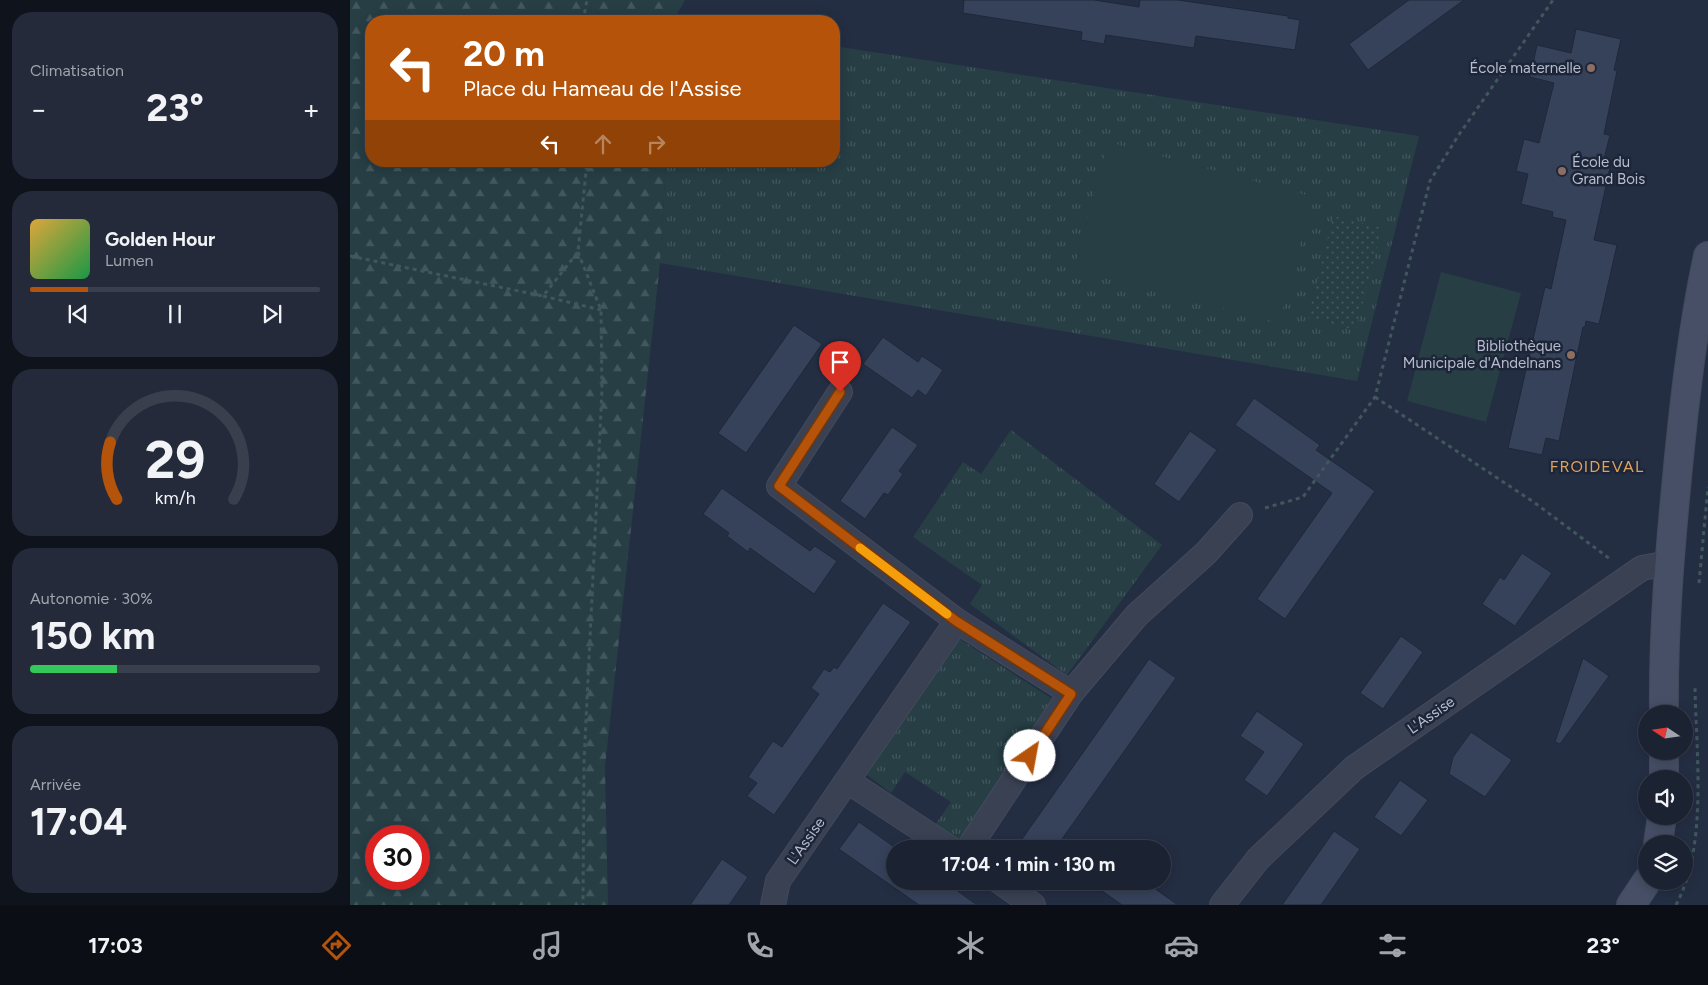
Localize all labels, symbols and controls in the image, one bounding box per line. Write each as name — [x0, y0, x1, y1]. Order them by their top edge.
text: 20 m — [463, 33, 545, 75]
icon: left — [380, 35, 445, 100]
place label: École maternelle — [1469, 59, 1581, 77]
text: Climatisation — [30, 61, 124, 80]
marker: École maternelle — [1585, 62, 1597, 74]
text: Place du Hameau de l'Assise — [463, 75, 742, 102]
text: 23° — [146, 85, 204, 131]
text: − — [30, 92, 47, 126]
text: + — [303, 92, 320, 126]
icon: left — [536, 130, 564, 158]
icon: ahead — [589, 130, 617, 158]
icon: right — [642, 130, 670, 158]
place label: École du Grand Bois — [1572, 153, 1645, 188]
marker: École du Grand Bois — [1556, 165, 1568, 177]
text: Golden Hour — [105, 228, 215, 251]
text: Lumen — [105, 251, 154, 270]
icon: previous — [64, 300, 92, 328]
icon: pause — [161, 300, 189, 328]
icon: next — [258, 300, 286, 328]
place label: Bibliothèque Municipale d'Andelnans — [1403, 337, 1561, 372]
pin — [819, 341, 861, 392]
icon: arrive — [826, 348, 854, 376]
marker: Bibliothèque Municipale d'Andelnans — [1565, 349, 1577, 361]
text: 29 — [145, 429, 205, 491]
district label: FROIDEVAL — [1550, 457, 1644, 476]
text: km/h — [155, 487, 195, 508]
text: Autonomie · 30% — [30, 589, 153, 608]
text: 150 km — [30, 613, 155, 659]
street label: L'Assise — [1404, 692, 1458, 738]
north arrow — [1638, 705, 1692, 760]
map controls — [1638, 705, 1693, 890]
position arrow — [1003, 729, 1055, 781]
button: sound — [1638, 770, 1693, 825]
text: Arrivée — [30, 775, 81, 794]
text: 17:04 — [30, 799, 127, 845]
street label: L'Assise — [783, 814, 829, 868]
speed limit sign: 30 — [365, 825, 430, 890]
button: layers — [1638, 835, 1693, 890]
text: 17:04 · 1 min · 130 m — [942, 853, 1115, 876]
icon: directions — [319, 928, 354, 963]
icon: music — [530, 928, 565, 963]
icon: phone — [742, 928, 777, 963]
icon: climate — [953, 928, 988, 963]
icon: car — [1164, 928, 1199, 963]
icon: filters — [1375, 928, 1410, 963]
text: 17:03 — [88, 932, 143, 959]
text: 23° — [1587, 932, 1620, 959]

